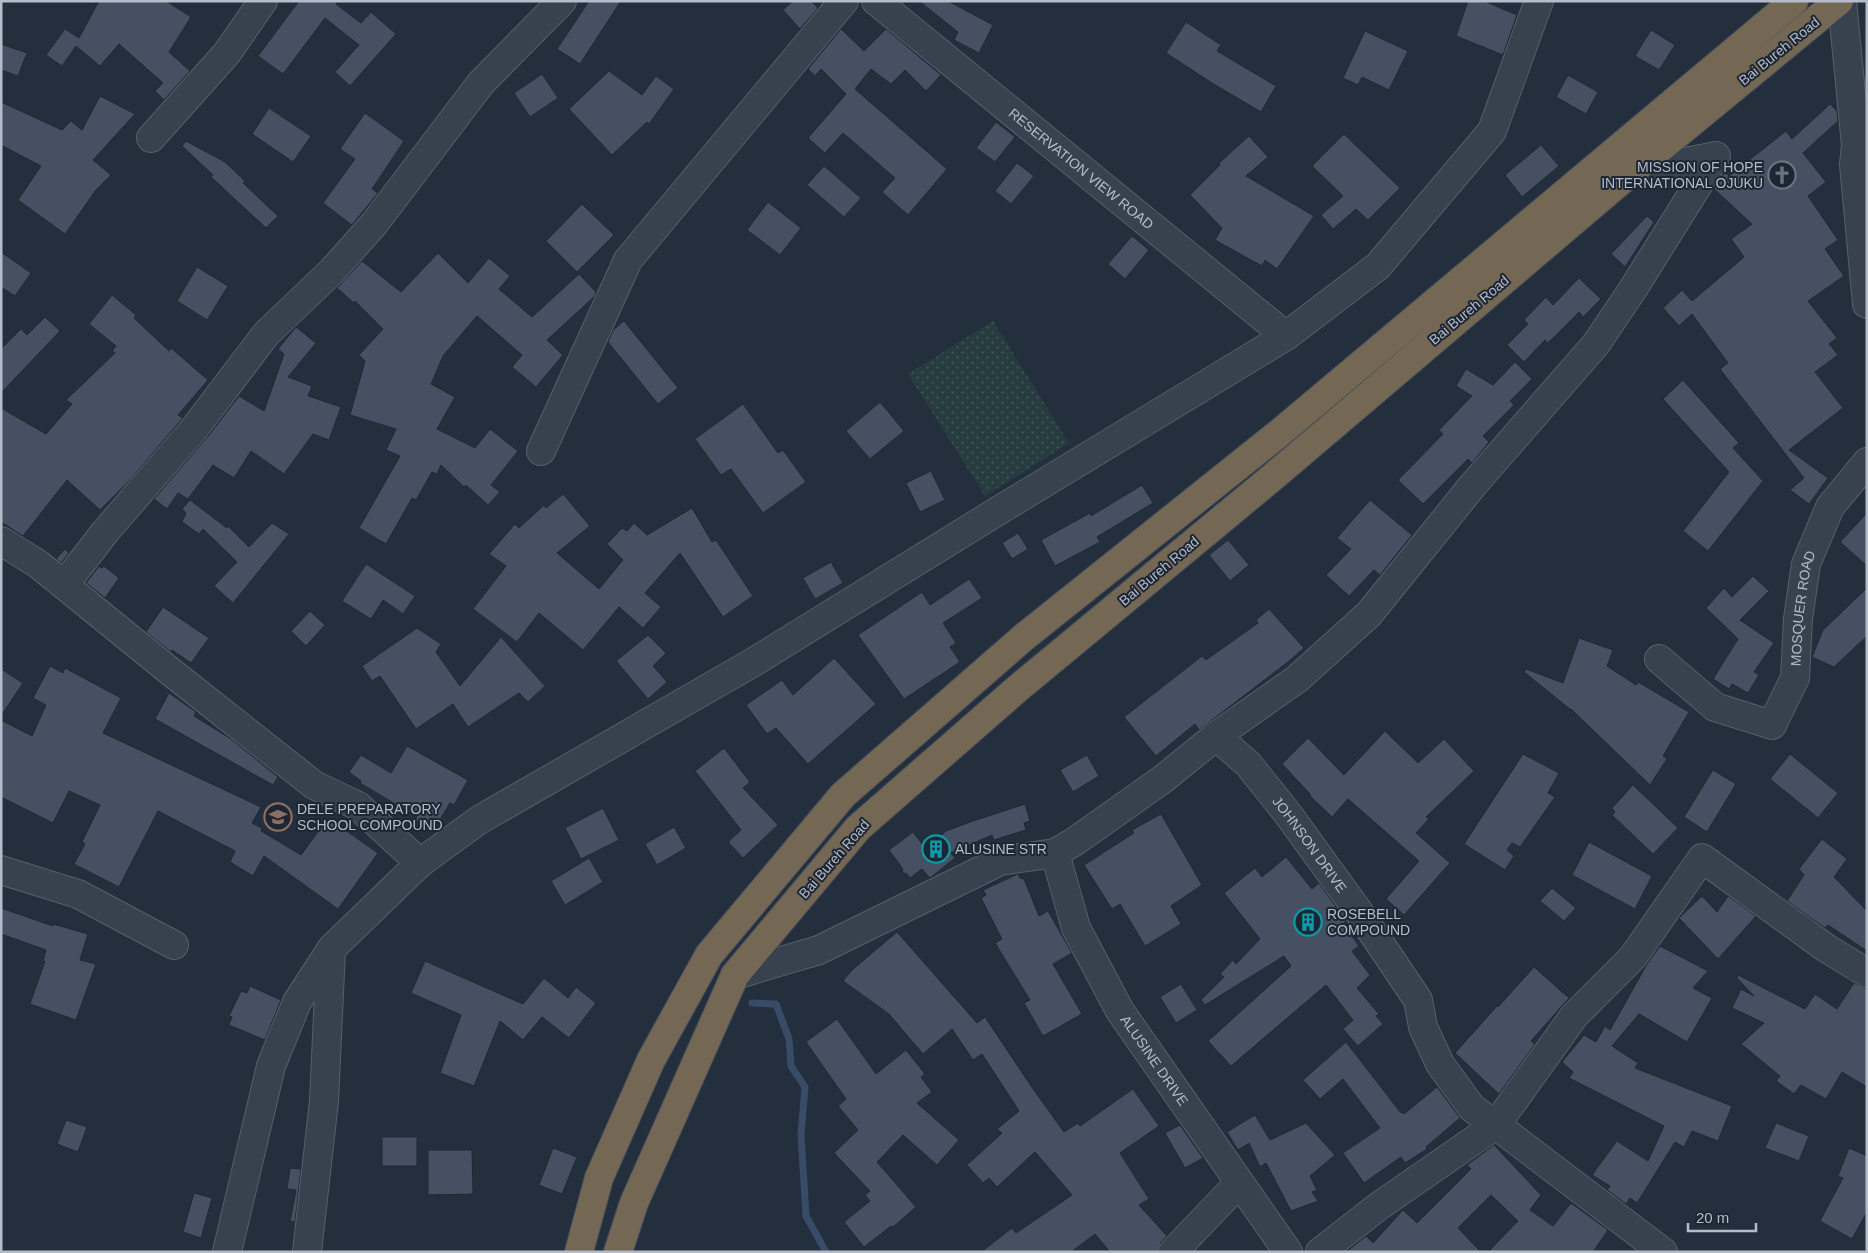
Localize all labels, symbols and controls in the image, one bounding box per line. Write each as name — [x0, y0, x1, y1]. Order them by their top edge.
street label: Bai Bureh Road — [1736, 14, 1822, 88]
street label: RESERVATION VIEW ROAD — [1006, 105, 1157, 232]
place label: MISSION OF HOPE INTERNATIONAL OJUKU — [1601, 159, 1763, 191]
church icon: MISSION OF HOPE INTERNATIONAL OJUKU — [1767, 160, 1797, 190]
street label: Bai Bureh Road — [1426, 272, 1512, 348]
street label: Bai Bureh Road — [1116, 533, 1202, 609]
street label: MOSQUER ROAD — [1788, 548, 1819, 667]
street label: JOHNSON DRIVE — [1269, 793, 1350, 896]
place label: DELE PREPARATORY SCHOOL COMPOUND — [297, 801, 443, 833]
school or university icon: DELE PREPARATORY SCHOOL COMPOUND — [263, 802, 293, 832]
street label: Bai Bureh Road — [796, 816, 872, 902]
building icon: ALUSINE STR — [921, 834, 951, 864]
place label: ALUSINE STR — [955, 841, 1047, 857]
place label: ROSEBELL COMPOUND — [1327, 906, 1410, 938]
building icon: ROSEBELL COMPOUND — [1293, 907, 1323, 937]
street label: ALUSINE DRIVE — [1117, 1012, 1191, 1109]
scale bar — [1688, 1200, 1756, 1232]
text: 20 m — [1696, 1209, 1729, 1226]

